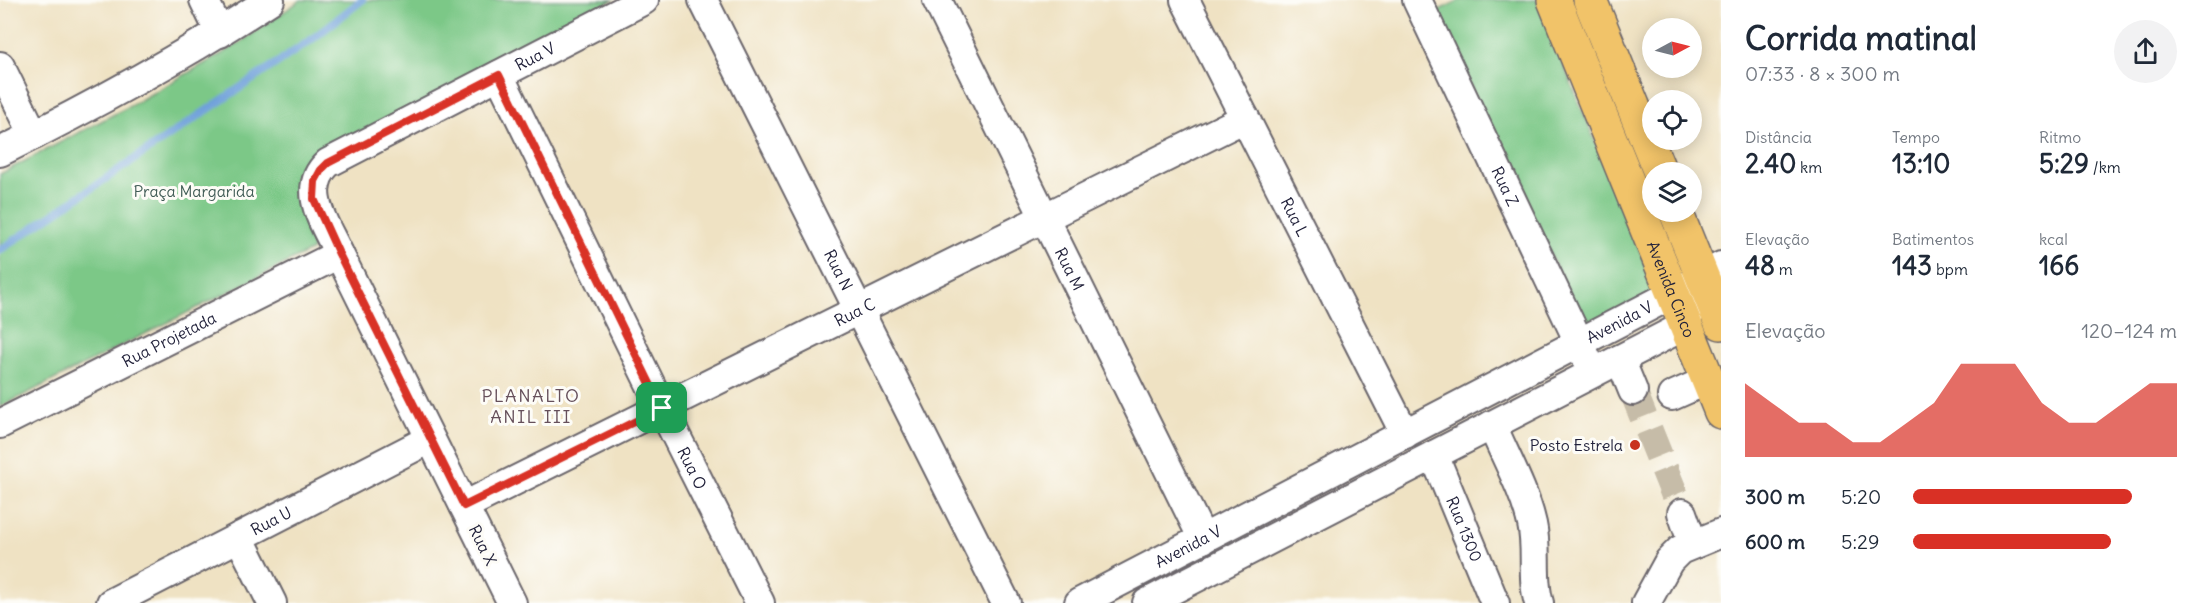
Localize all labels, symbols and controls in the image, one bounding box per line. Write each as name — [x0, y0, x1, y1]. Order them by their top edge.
text: Corrida matinal — [1745, 17, 1977, 59]
north arrow — [1642, 18, 1702, 78]
map controls — [1642, 18, 1702, 222]
button: share — [2114, 20, 2177, 83]
street label: Rua V — [511, 38, 558, 75]
text: 07:33 · 8 × 300 m — [1745, 61, 1900, 86]
button: locate — [1642, 90, 1702, 150]
text: Distância — [1745, 127, 1812, 147]
text: Tempo — [1892, 127, 1940, 147]
text: Ritmo — [2039, 127, 2081, 147]
text: 2.40 — [1745, 147, 1796, 180]
text: 13:10 — [1892, 147, 1950, 180]
text: 5:29 — [2039, 147, 2089, 180]
text: km — [1796, 157, 1822, 177]
text: /km — [2089, 157, 2121, 177]
button: layers — [1642, 162, 1702, 222]
street label: Rua Z — [1487, 163, 1523, 209]
park label: Praça Margarida — [133, 181, 255, 201]
street label: Rua L — [1277, 194, 1313, 240]
text: Elevação — [1745, 229, 1809, 249]
text: Batimentos — [1892, 229, 1974, 249]
text: kcal — [2039, 229, 2068, 249]
street label: Avenida Cinco — [1643, 238, 1700, 340]
street label: Rua M — [1051, 244, 1089, 294]
street label: Rua N — [820, 246, 857, 294]
text: 48 — [1745, 249, 1775, 282]
text: 143 — [1892, 249, 1932, 282]
text: 166 — [2039, 249, 2079, 282]
text: m — [1775, 259, 1793, 279]
text: bpm — [1932, 259, 1968, 279]
street label: Rua C — [831, 294, 878, 331]
street label: Avenida V — [1583, 297, 1656, 347]
street label: Rua Projetada — [119, 307, 219, 371]
text: Elevação — [1745, 318, 1826, 343]
text: 120–124 m — [2081, 318, 2177, 343]
pin — [636, 382, 687, 433]
district label: PLANALTO ANIL III — [481, 384, 581, 428]
icon: arrive — [645, 391, 678, 424]
place label: Posto Estrela — [1530, 435, 1623, 455]
marker: Posto Estrela — [1628, 438, 1642, 452]
street label: Rua O — [673, 444, 711, 493]
text: 300 m — [1745, 484, 1805, 509]
text: 5:20 — [1841, 484, 1881, 509]
street label: Rua 1300 — [1442, 493, 1487, 565]
street label: Rua U — [247, 502, 295, 539]
street label: Avenida V — [1152, 521, 1225, 572]
street label: Rua X — [465, 522, 501, 568]
text: 600 m — [1745, 529, 1805, 554]
text: 5:29 — [1841, 529, 1879, 554]

